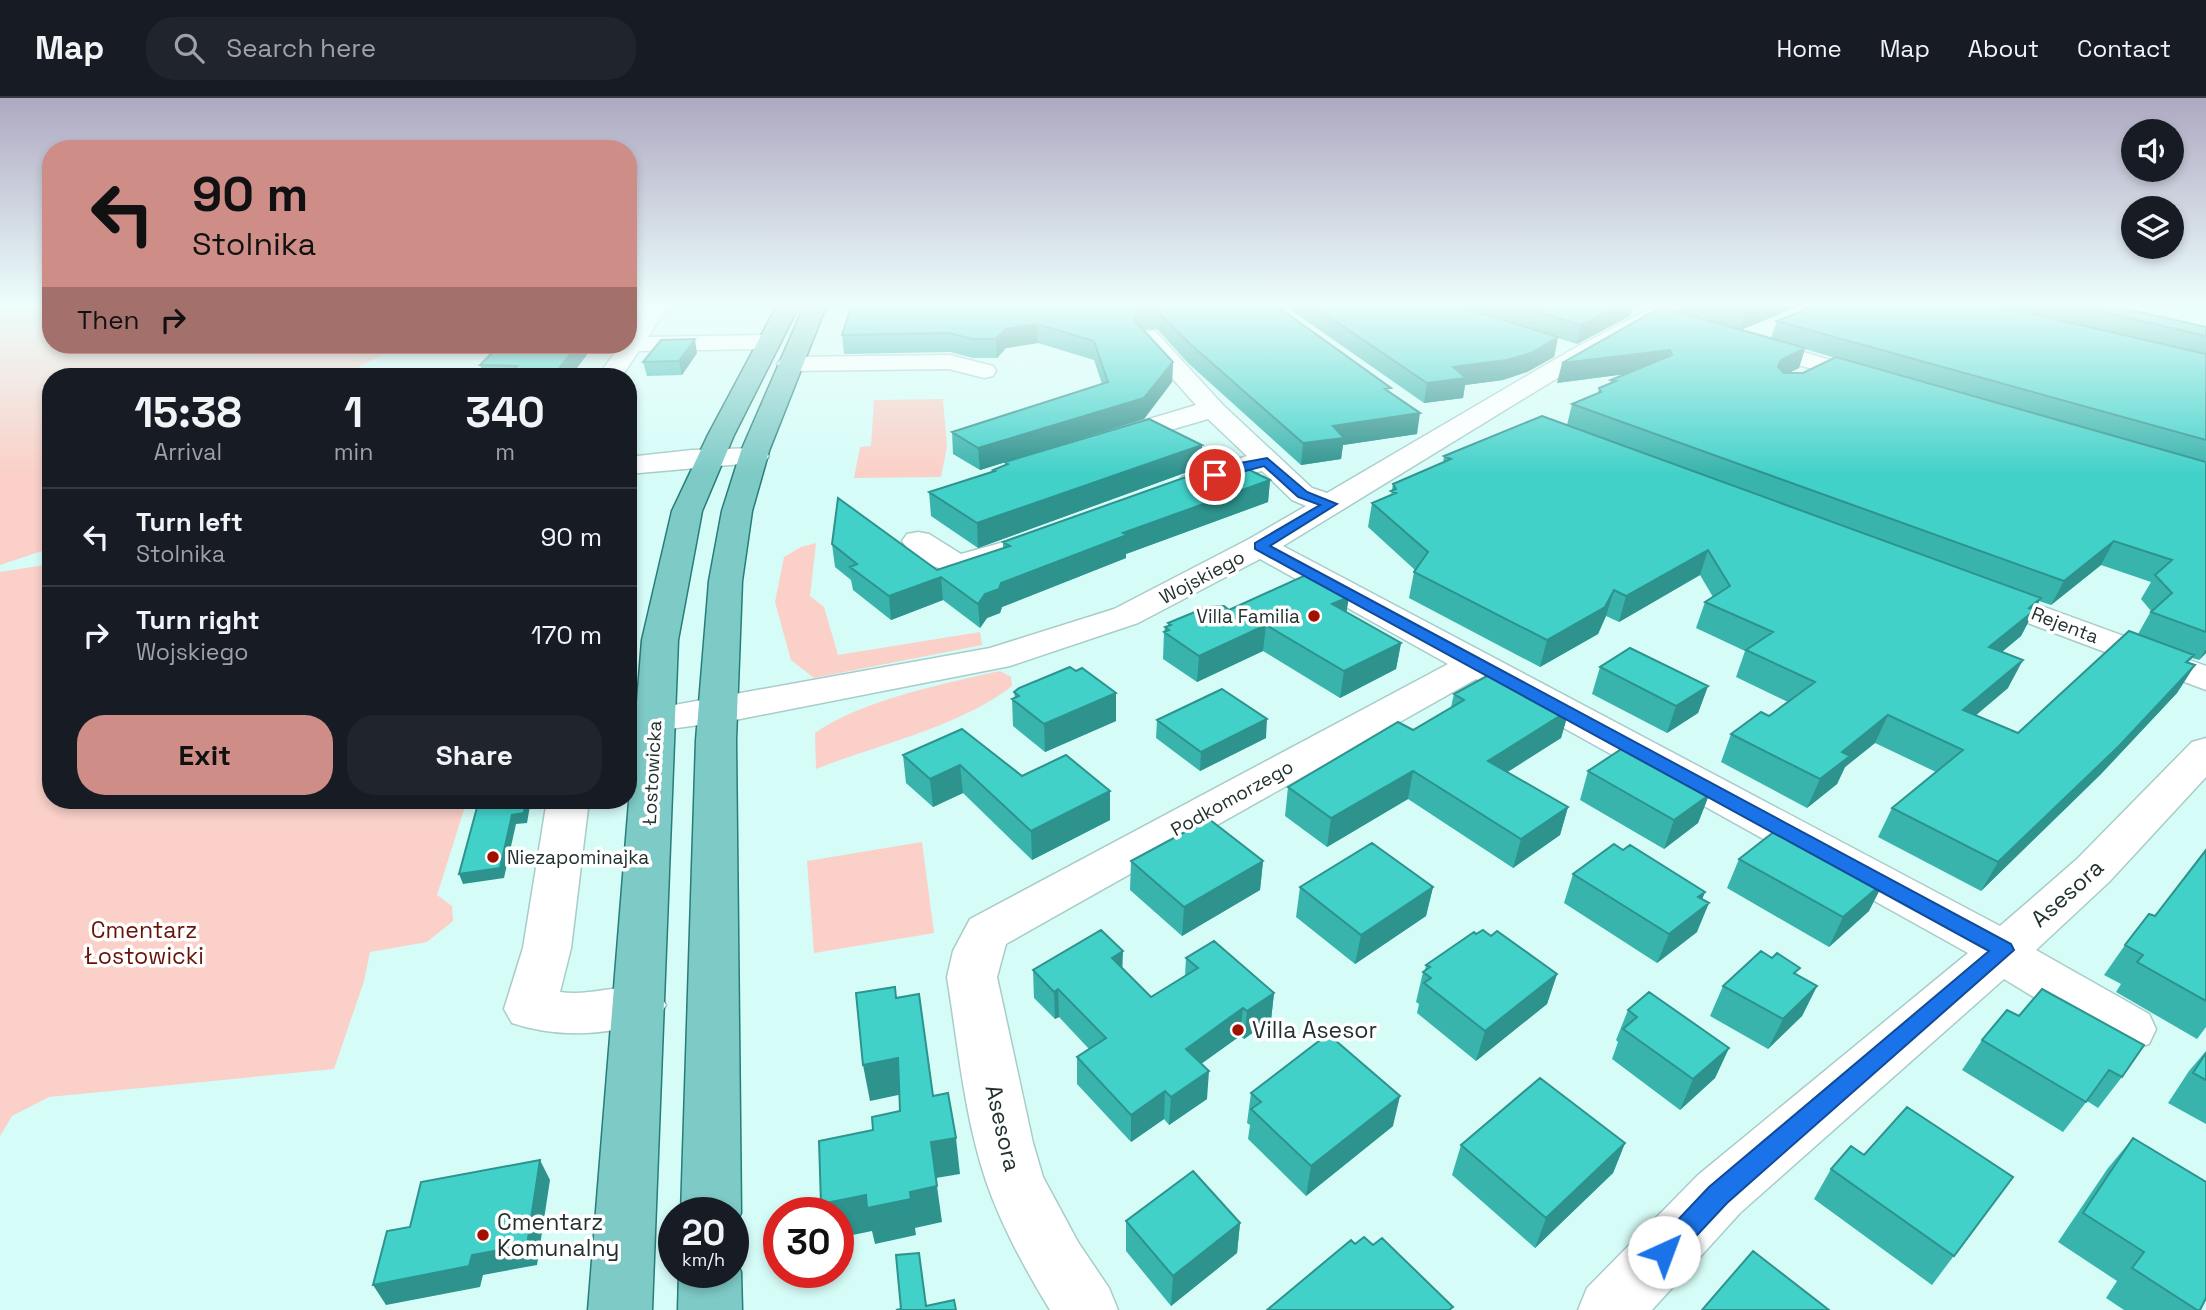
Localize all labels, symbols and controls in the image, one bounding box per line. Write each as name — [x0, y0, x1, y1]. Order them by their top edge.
search box — [146, 17, 636, 80]
text: Map — [35, 27, 104, 69]
icon: search — [170, 29, 208, 67]
text: Search here — [226, 31, 376, 65]
text: Home — [1776, 33, 1842, 64]
text: Map — [1880, 33, 1930, 64]
text: About — [1968, 33, 2039, 64]
text: Contact — [2077, 33, 2171, 64]
map controls — [2121, 119, 2184, 259]
button: sound — [2121, 119, 2184, 182]
text: 90 m — [192, 163, 308, 225]
icon: left — [77, 168, 168, 259]
button: layers — [2121, 196, 2184, 259]
text: Stolnika — [192, 224, 316, 264]
icon: right — [154, 301, 192, 339]
text: Then — [77, 303, 140, 337]
text: 15:38 — [134, 386, 242, 439]
text: 1 — [344, 386, 363, 439]
text: 340 — [465, 386, 545, 439]
text: Arrival — [154, 437, 222, 467]
text: min — [334, 437, 373, 467]
text: m — [495, 437, 515, 467]
pin — [1185, 445, 1245, 505]
icon: arrive — [1196, 456, 1234, 494]
text: Turn left — [136, 505, 243, 539]
icon: left — [77, 518, 115, 556]
text: 90 m — [540, 520, 602, 554]
text: Stolnika — [136, 539, 225, 569]
street label: Wojskiego — [1155, 544, 1249, 610]
street label: Rejenta — [2028, 601, 2102, 649]
text: Turn right — [136, 603, 260, 637]
place label: Villa Familia — [1196, 604, 1300, 629]
marker: Villa Familia — [1306, 608, 1322, 624]
icon: right — [77, 616, 115, 654]
text: 170 m — [531, 618, 602, 652]
text: Wojskiego — [136, 637, 248, 667]
button: Exit — [77, 715, 333, 795]
button: Share — [347, 715, 602, 795]
street label: Łostowicka — [637, 720, 667, 826]
street label: Podkomorzego — [1166, 754, 1298, 842]
place label: Niezapominajka — [507, 845, 649, 870]
marker: Niezapominajka — [485, 849, 501, 865]
street label: Asesora — [2024, 852, 2110, 934]
park label: Cmentarz Łostowicki — [84, 915, 204, 971]
place label: Villa Asesor — [1252, 1015, 1377, 1045]
marker: Villa Asesor — [1230, 1022, 1246, 1038]
street label: Asesora — [978, 1082, 1028, 1174]
speed limit sign: 30 — [763, 1197, 854, 1288]
place label: Cmentarz Komunalny — [497, 1207, 619, 1263]
text: 20 — [682, 1211, 725, 1255]
position arrow — [1627, 1215, 1701, 1289]
marker: Cmentarz Komunalny — [475, 1227, 491, 1243]
text: km/h — [682, 1248, 725, 1271]

